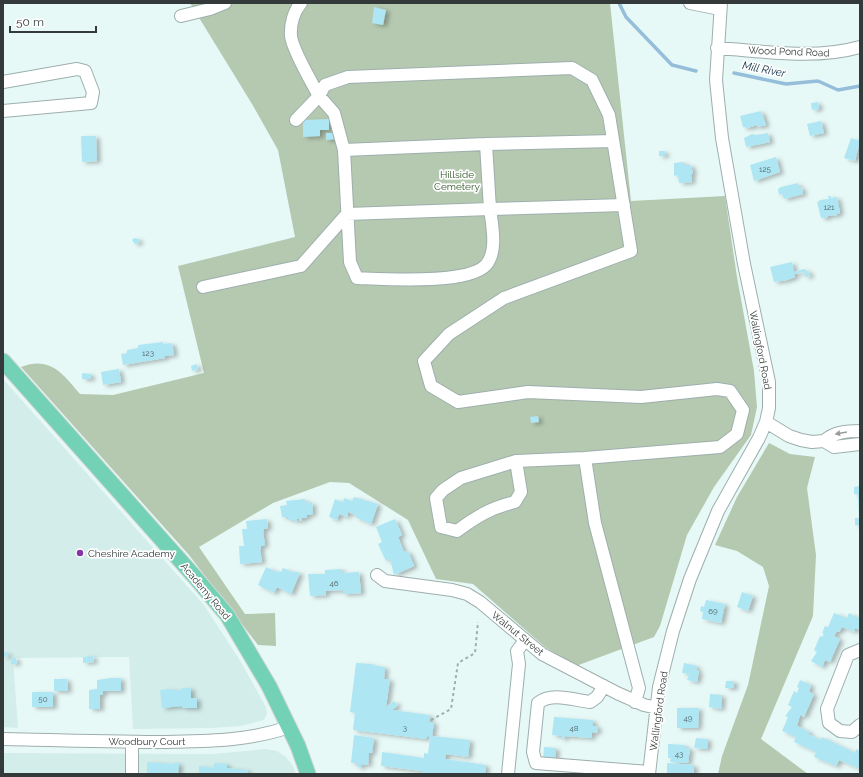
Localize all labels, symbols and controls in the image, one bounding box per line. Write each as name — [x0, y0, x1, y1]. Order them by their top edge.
scale bar — [10, 8, 96, 34]
text: 50 m — [16, 15, 44, 29]
street label: Wood Pond Road — [748, 45, 830, 58]
water label: Mill River — [741, 59, 788, 80]
house number: 125 — [759, 164, 772, 174]
park label: Hillside Cemetery — [434, 169, 480, 192]
house number: 121 — [823, 202, 835, 212]
street label: Wallingford Road — [747, 310, 774, 391]
house number: 123 — [142, 348, 154, 358]
one-way arrow — [835, 430, 847, 436]
marker: Cheshire Academy — [75, 548, 85, 558]
place label: Cheshire Academy — [88, 548, 176, 559]
street label: Academy Road — [179, 561, 232, 622]
house number: 46 — [329, 578, 339, 588]
house number: 69 — [708, 606, 718, 616]
street label: Walnut Street — [490, 609, 546, 658]
street label: Wallingford Road — [647, 671, 670, 752]
house number: 50 — [38, 694, 48, 704]
house number: 49 — [683, 713, 693, 723]
house number: 3 — [403, 723, 407, 733]
house number: 48 — [569, 723, 579, 733]
street label: Woodbury Court — [109, 736, 186, 747]
house number: 43 — [675, 749, 683, 759]

